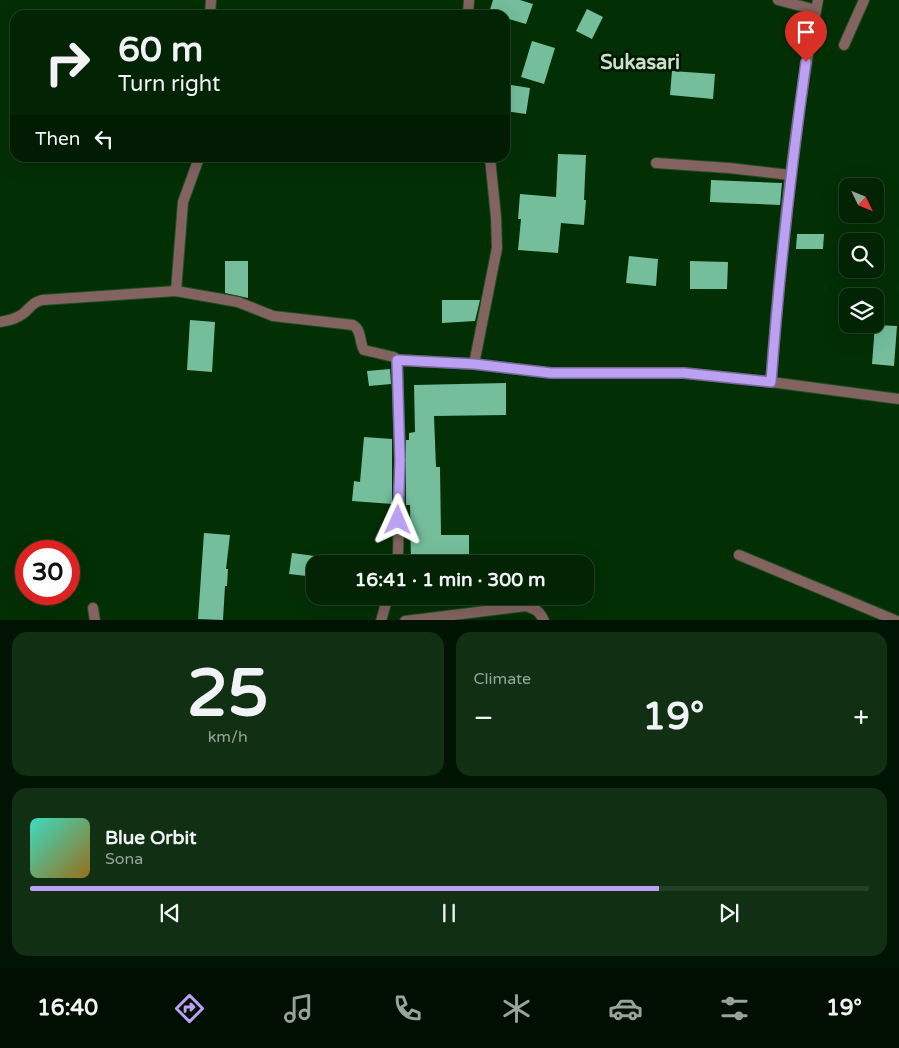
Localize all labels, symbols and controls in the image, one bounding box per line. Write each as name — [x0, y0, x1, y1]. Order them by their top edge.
pin — [785, 11, 827, 62]
icon: arrive — [792, 18, 820, 46]
text: 60 m — [118, 29, 203, 71]
icon: right — [35, 30, 100, 95]
district label: Sukasari — [600, 51, 680, 75]
text: Turn right — [118, 71, 220, 97]
icon: left — [90, 125, 118, 153]
text: Then — [35, 128, 80, 150]
north arrow — [839, 178, 884, 222]
map controls — [839, 178, 884, 333]
button: search — [839, 233, 884, 278]
button: layers — [839, 288, 884, 333]
position arrow — [371, 493, 423, 545]
speed limit sign: 30 — [15, 540, 80, 605]
text: 16:41 · 1 min · 300 m — [354, 569, 546, 591]
text: 25 — [187, 655, 269, 734]
text: Climate — [474, 669, 531, 689]
text: 19° — [642, 694, 704, 740]
text: − — [474, 701, 493, 735]
text: + — [853, 701, 869, 735]
text: km/h — [208, 727, 248, 747]
text: Blue Orbit — [105, 827, 197, 849]
text: Sona — [105, 849, 143, 869]
icon: previous — [156, 899, 184, 927]
icon: pause — [435, 899, 463, 927]
icon: next — [715, 899, 743, 927]
icon: directions — [172, 991, 207, 1026]
icon: music — [281, 991, 316, 1026]
icon: phone — [390, 991, 425, 1026]
icon: climate — [499, 991, 534, 1026]
icon: car — [608, 991, 643, 1026]
icon: filters — [717, 991, 752, 1026]
text: 16:40 — [37, 995, 98, 1021]
text: 19° — [826, 995, 862, 1021]

